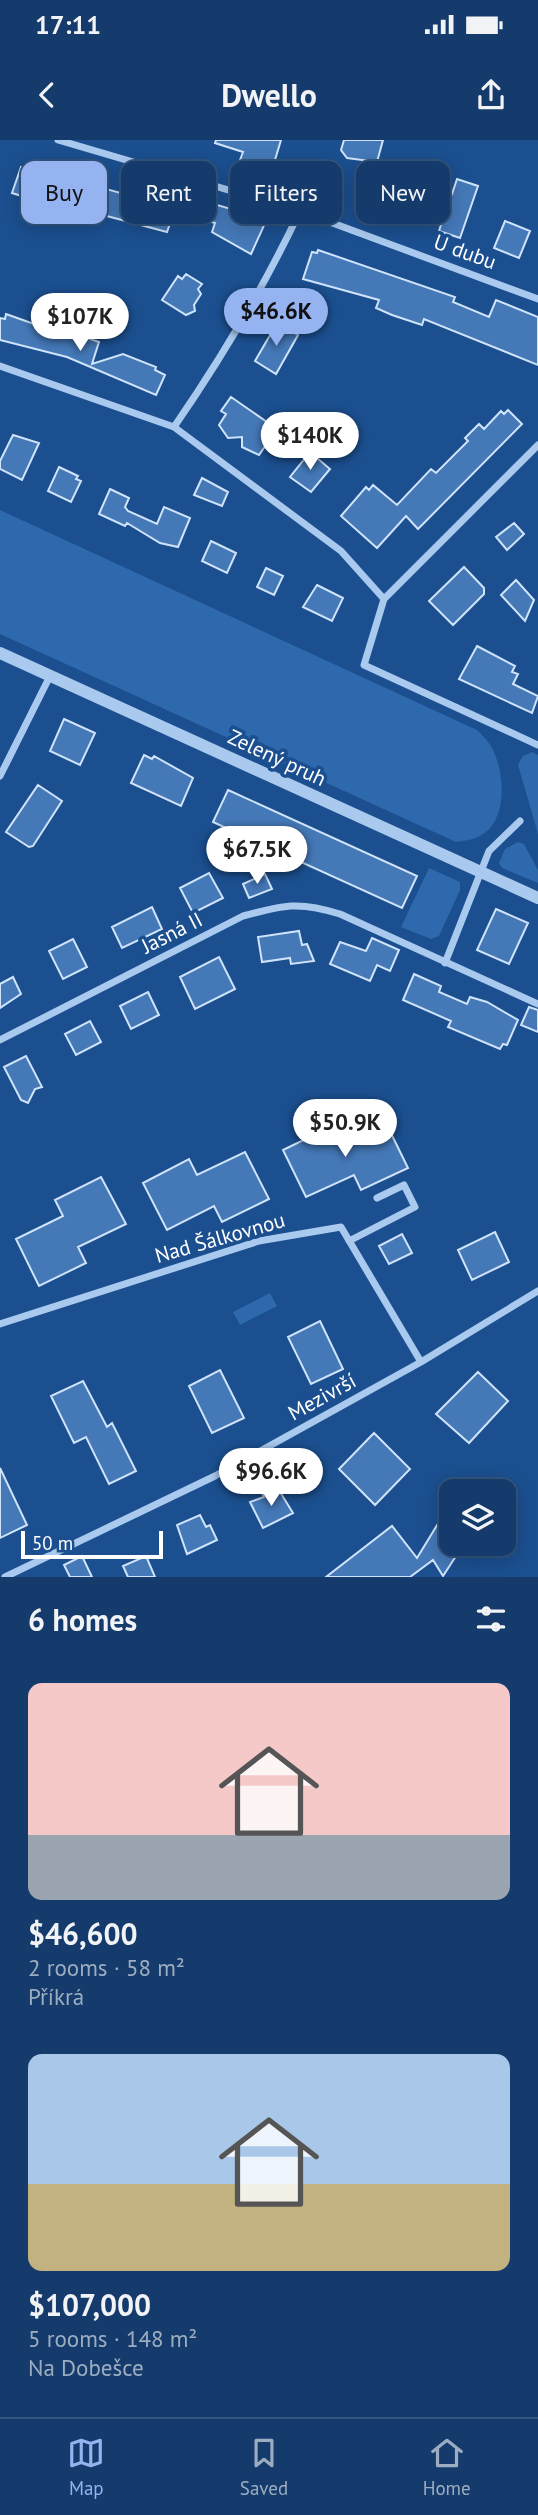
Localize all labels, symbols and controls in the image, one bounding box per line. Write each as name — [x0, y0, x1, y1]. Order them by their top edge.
text: 17:11 — [35, 8, 101, 41]
text: Dwello — [221, 74, 317, 116]
icon: back — [28, 76, 66, 114]
icon: share — [472, 76, 510, 114]
chip: Buy — [21, 161, 107, 224]
chip: Rent — [121, 161, 216, 224]
chip: Filters — [230, 161, 342, 224]
chip: New — [356, 161, 450, 224]
street label: U dubu — [430, 228, 500, 275]
pin: $46.6K — [219, 288, 333, 348]
pin: $107K — [31, 294, 129, 353]
text: $46.6K — [240, 296, 312, 325]
text: $107K — [47, 301, 113, 330]
pin: $140K — [261, 412, 359, 472]
text: $140K — [277, 420, 343, 449]
street label: Zelený pruh — [224, 723, 331, 792]
pin: $67.5K — [200, 826, 314, 886]
text: $67.5K — [222, 834, 292, 863]
street label: Jasná II — [136, 906, 207, 960]
pin: $50.9K — [288, 1100, 402, 1159]
text: $50.9K — [309, 1107, 381, 1136]
street label: Nad Šálkovnou — [152, 1206, 288, 1269]
street label: Mezivrší — [283, 1367, 361, 1426]
pin: $96.6K — [214, 1448, 328, 1508]
text: $96.6K — [235, 1456, 307, 1485]
map controls — [439, 1479, 516, 1556]
button: layers — [439, 1479, 516, 1556]
scale bar — [21, 1528, 163, 1560]
text: 50 m — [32, 1531, 73, 1555]
text: 6 homes — [28, 1600, 137, 1639]
icon: filters — [472, 1600, 510, 1638]
icon: home — [206, 1728, 332, 1854]
text: $46,600 — [28, 1914, 138, 1953]
text: 2 rooms · 58 m² — [28, 1953, 185, 1982]
text: Příkrá — [28, 1982, 84, 2011]
icon: home — [206, 2099, 332, 2225]
text: $107,000 — [28, 2285, 151, 2324]
text: 5 rooms · 148 m² — [28, 2324, 197, 2353]
text: Na Dobešce — [28, 2353, 144, 2382]
tab: Map — [67, 2434, 105, 2500]
tab: Saved — [240, 2434, 288, 2500]
tab: Home — [423, 2434, 471, 2500]

